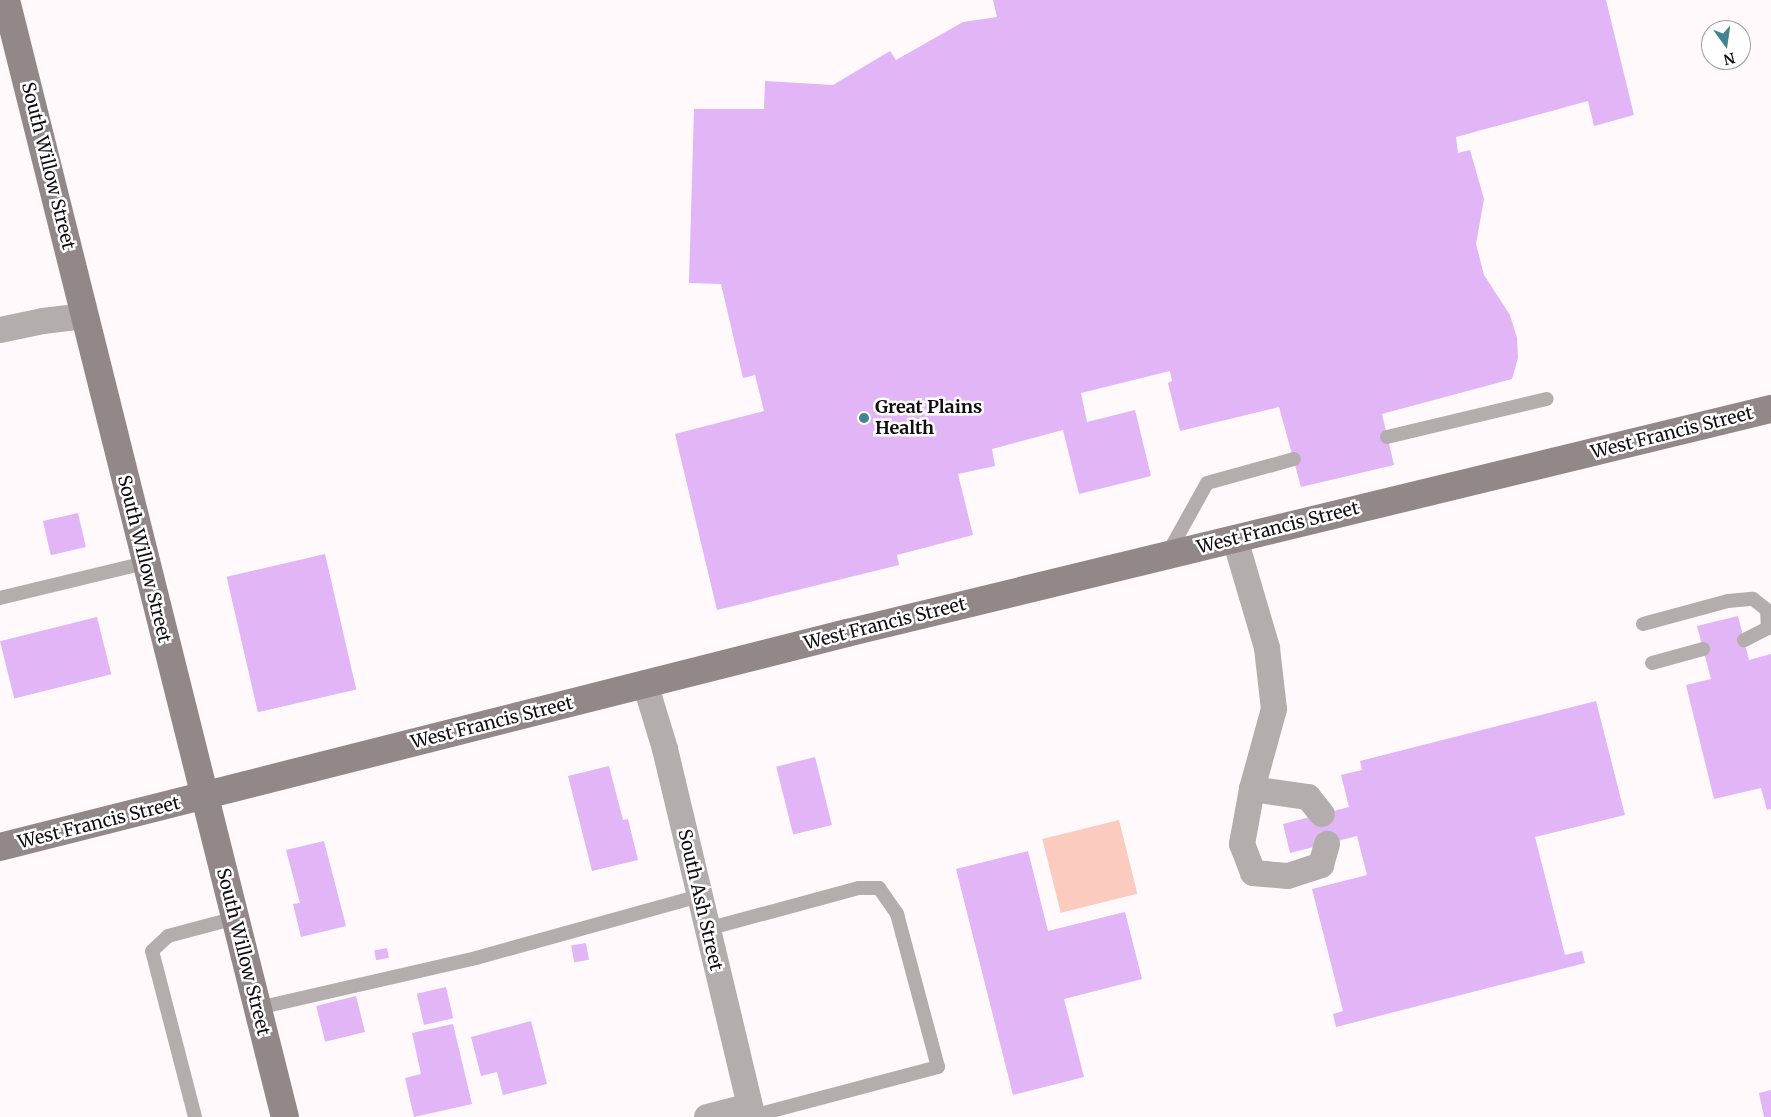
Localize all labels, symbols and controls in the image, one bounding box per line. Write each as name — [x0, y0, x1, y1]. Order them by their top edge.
north arrow — [1701, 20, 1751, 70]
text: N — [1722, 49, 1737, 69]
street label: South Willow Street — [17, 80, 79, 252]
place label: Great Plains Health — [875, 397, 982, 439]
street label: West Francis Street — [1589, 402, 1755, 464]
marker: Great Plains Health — [857, 411, 871, 425]
street label: South Willow Street — [113, 473, 175, 645]
street label: West Francis Street — [1195, 497, 1361, 559]
street label: West Francis Street — [802, 593, 968, 655]
street label: West Francis Street — [409, 692, 575, 754]
street label: West Francis Street — [16, 792, 182, 854]
street label: South Ash Street — [673, 827, 727, 973]
street label: South Willow Street — [212, 866, 274, 1038]

